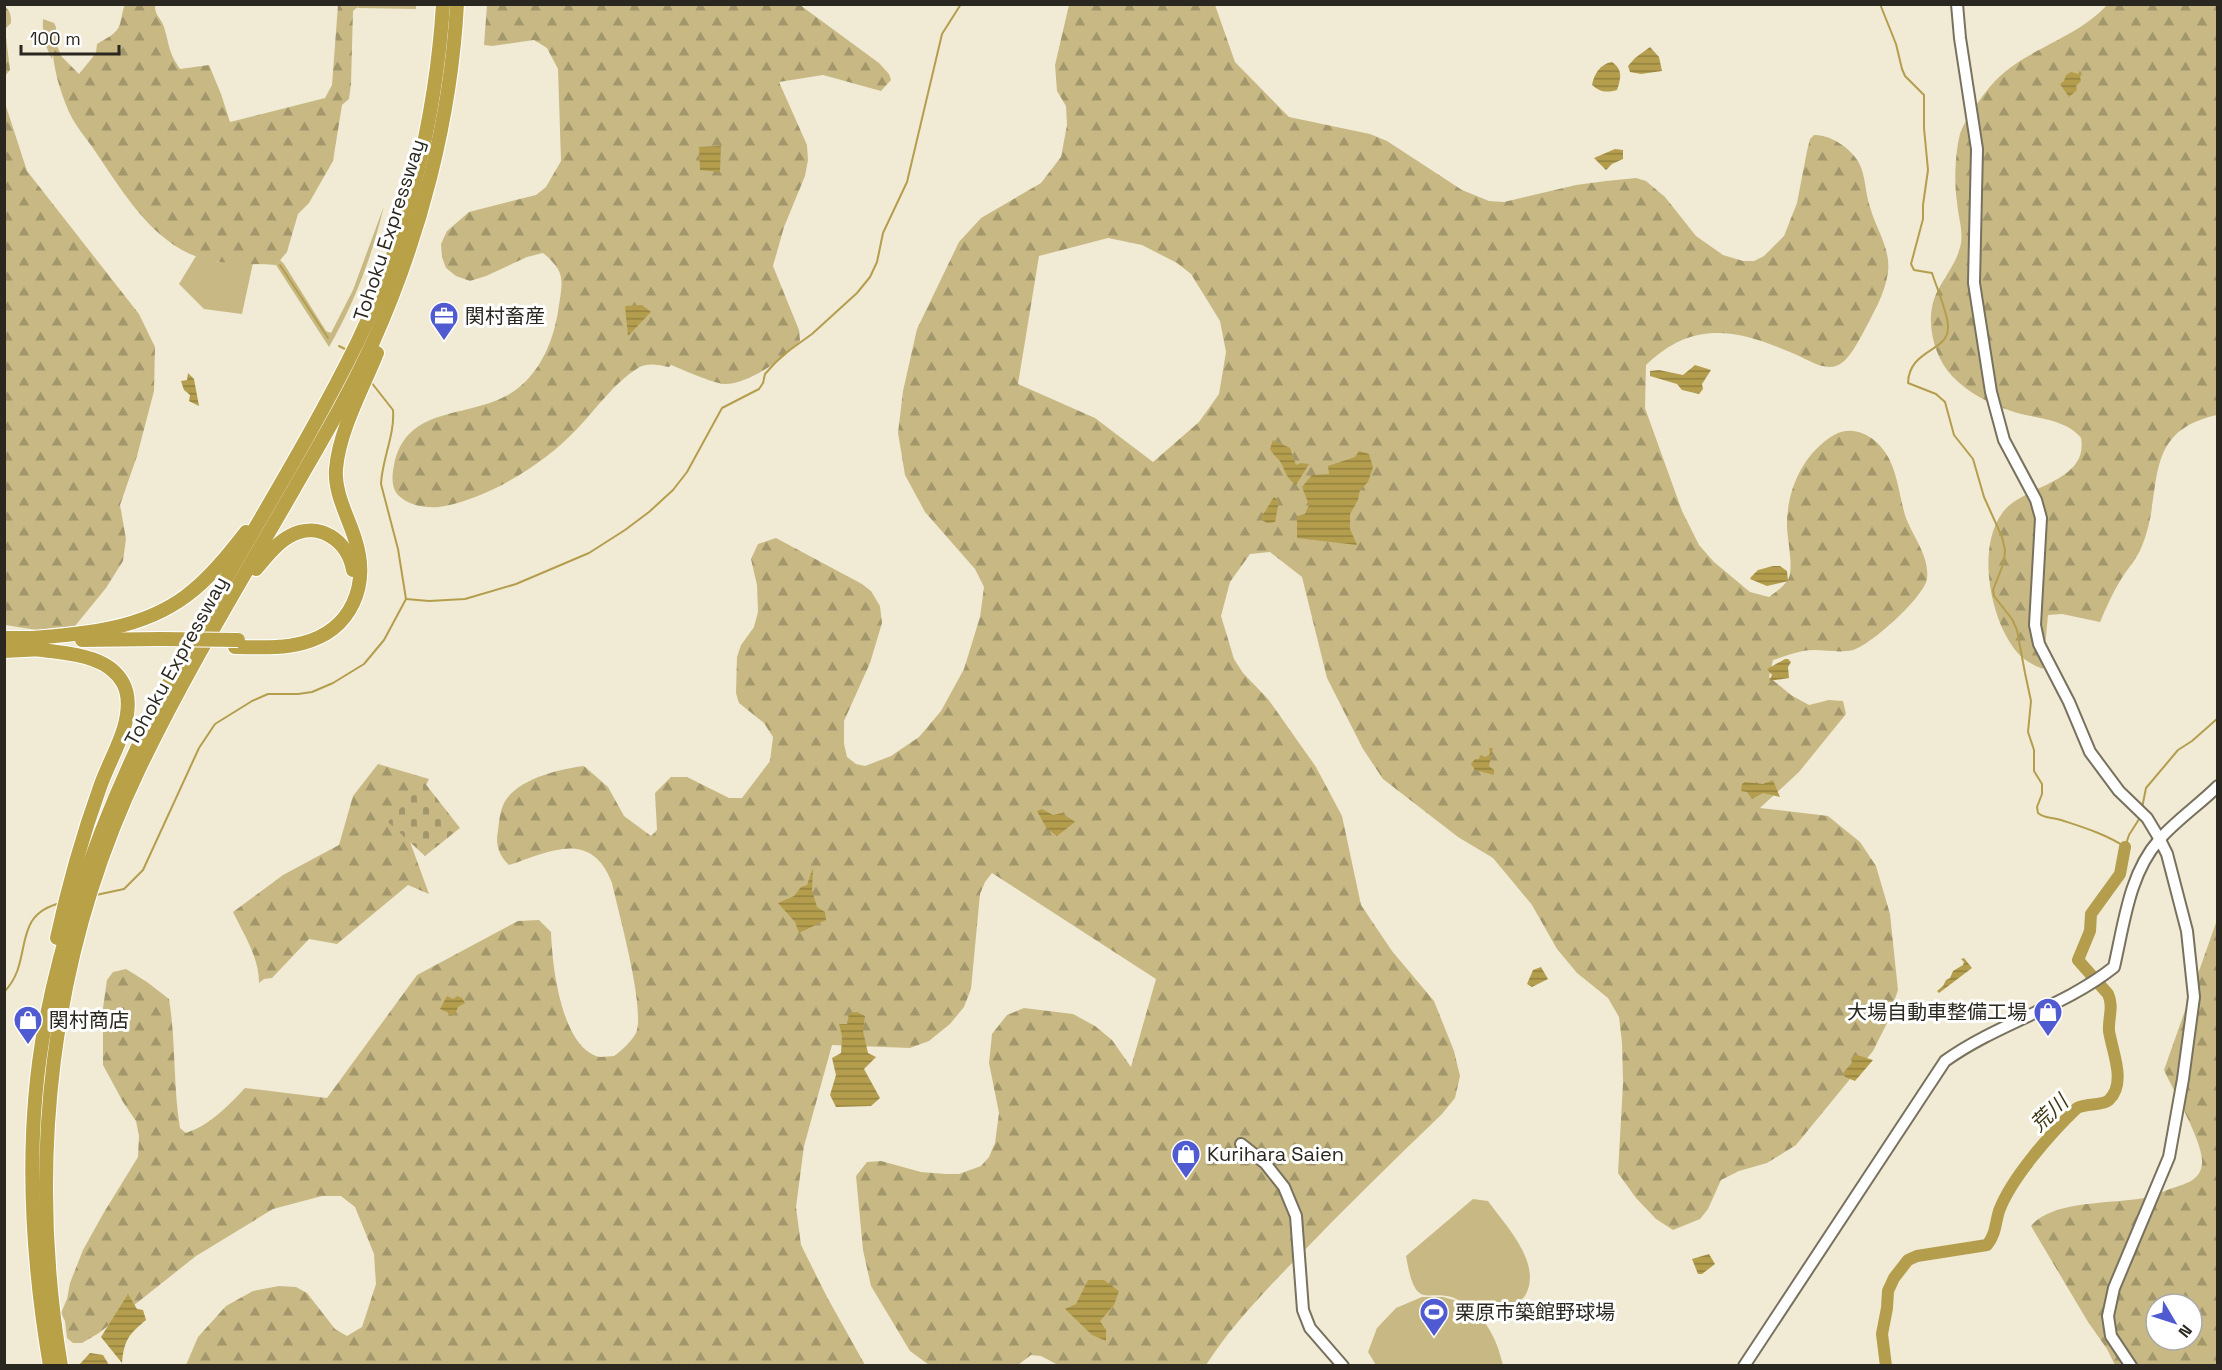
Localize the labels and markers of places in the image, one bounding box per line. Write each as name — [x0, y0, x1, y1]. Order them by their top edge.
office icon: 関村畜産 — [428, 300, 460, 342]
place label: 関村畜産 — [465, 303, 545, 329]
shop icon: 大場自動車整備工場 — [2032, 996, 2064, 1038]
place label: 大場自動車整備工場 — [1847, 999, 2027, 1025]
shop icon: 関村商店 — [12, 1004, 44, 1046]
place label: 関村商店 — [49, 1007, 129, 1033]
shop icon: Kurihara Saien — [1170, 1138, 1202, 1180]
place label: Kurihara Saien — [1207, 1141, 1344, 1167]
sports icon: 栗原市築館野球場 — [1418, 1296, 1450, 1338]
place label: 栗原市築館野球場 — [1455, 1299, 1615, 1325]

